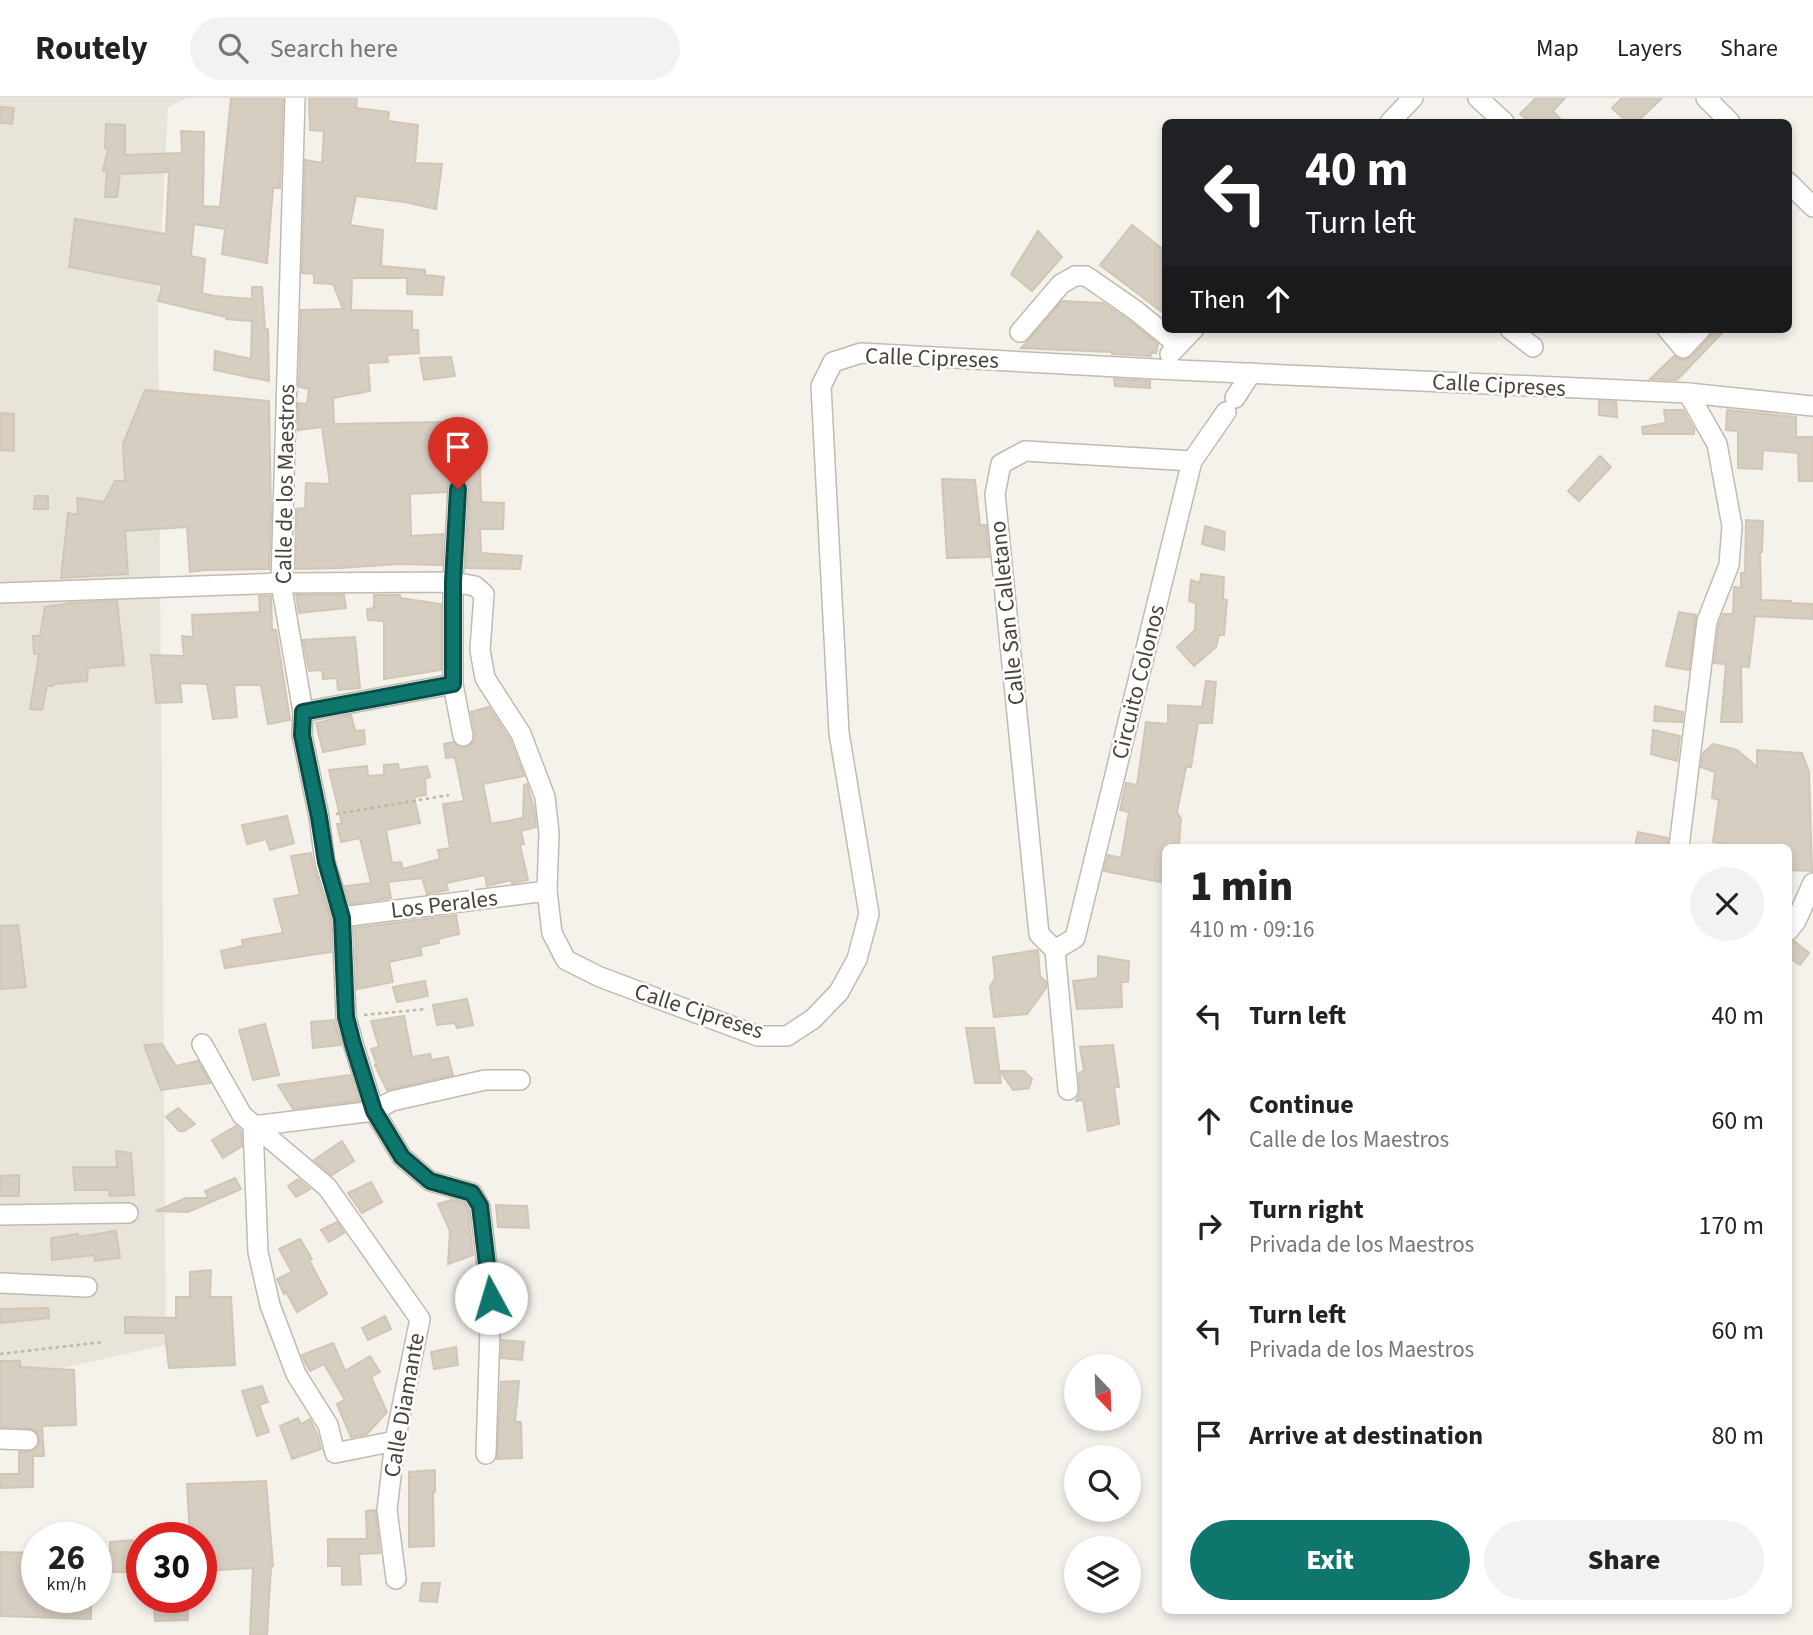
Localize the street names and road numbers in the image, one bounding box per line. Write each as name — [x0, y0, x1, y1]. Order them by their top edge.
street label: Calle Cipreses — [865, 339, 999, 377]
street label: Calle Cipreses — [1431, 365, 1567, 405]
street label: Calle de los Maestros — [267, 384, 303, 584]
street label: Calle San Calletano — [981, 519, 1033, 707]
street label: Circuito Colonos — [1103, 601, 1173, 763]
street label: Los Perales — [389, 881, 499, 927]
street label: Calle Cipreses — [630, 975, 768, 1047]
street label: Calle Diamante — [375, 1330, 433, 1480]

